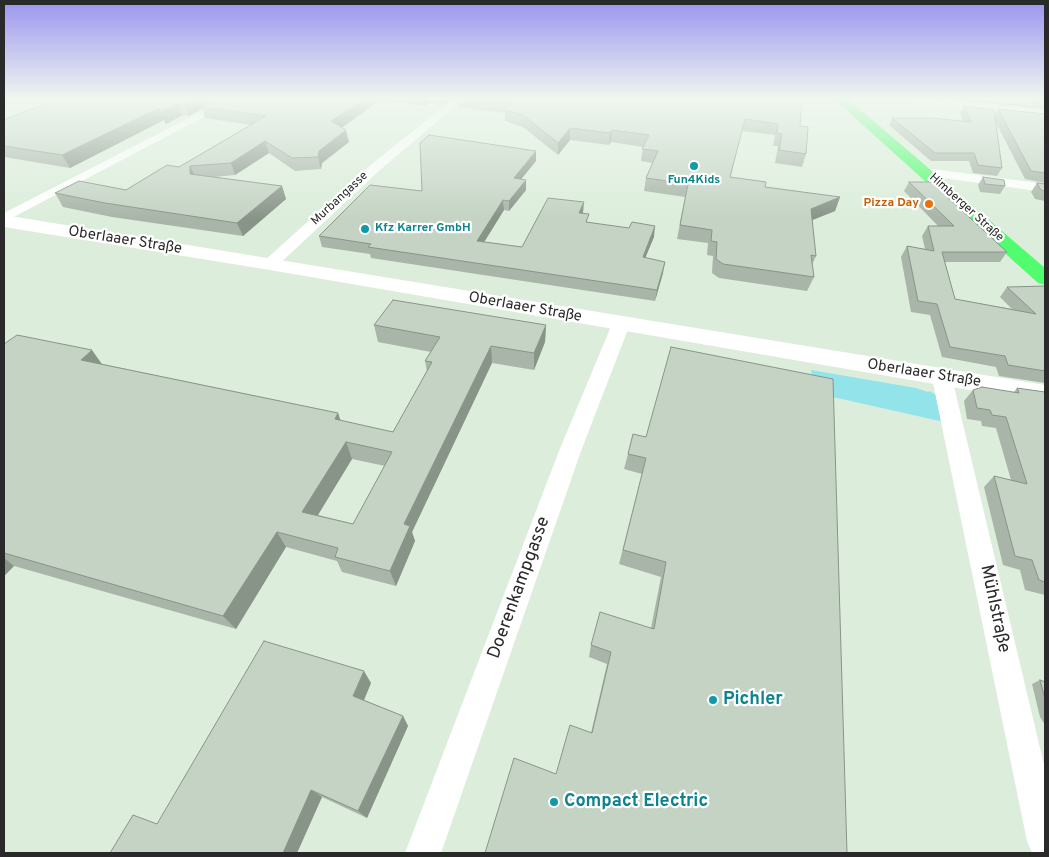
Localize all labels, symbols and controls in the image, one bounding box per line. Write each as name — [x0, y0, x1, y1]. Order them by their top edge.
marker: Fun4Kids — [688, 160, 700, 172]
street label: Murbangasse — [309, 169, 371, 229]
street label: Himberger Straße — [926, 171, 1006, 245]
place label: Fun4Kids — [668, 174, 720, 188]
place label: Pizza Day — [863, 197, 919, 211]
marker: Pizza Day — [923, 198, 935, 210]
place label: Kfz Karrer GmbH — [375, 222, 471, 236]
street label: Oberlaaer Straße — [67, 223, 183, 259]
marker: Kfz Karrer GmbH — [359, 223, 371, 235]
street label: Oberlaaer Straße — [467, 289, 583, 327]
street label: Oberlaaer Straße — [866, 356, 982, 392]
street label: Doerenkampgasse — [484, 514, 556, 662]
street label: Mühlstraße — [974, 563, 1014, 655]
place label: Pichler — [723, 689, 783, 711]
marker: Pichler — [707, 694, 719, 706]
place label: Compact Electric — [564, 791, 708, 813]
marker: Compact Electric — [548, 796, 560, 808]

